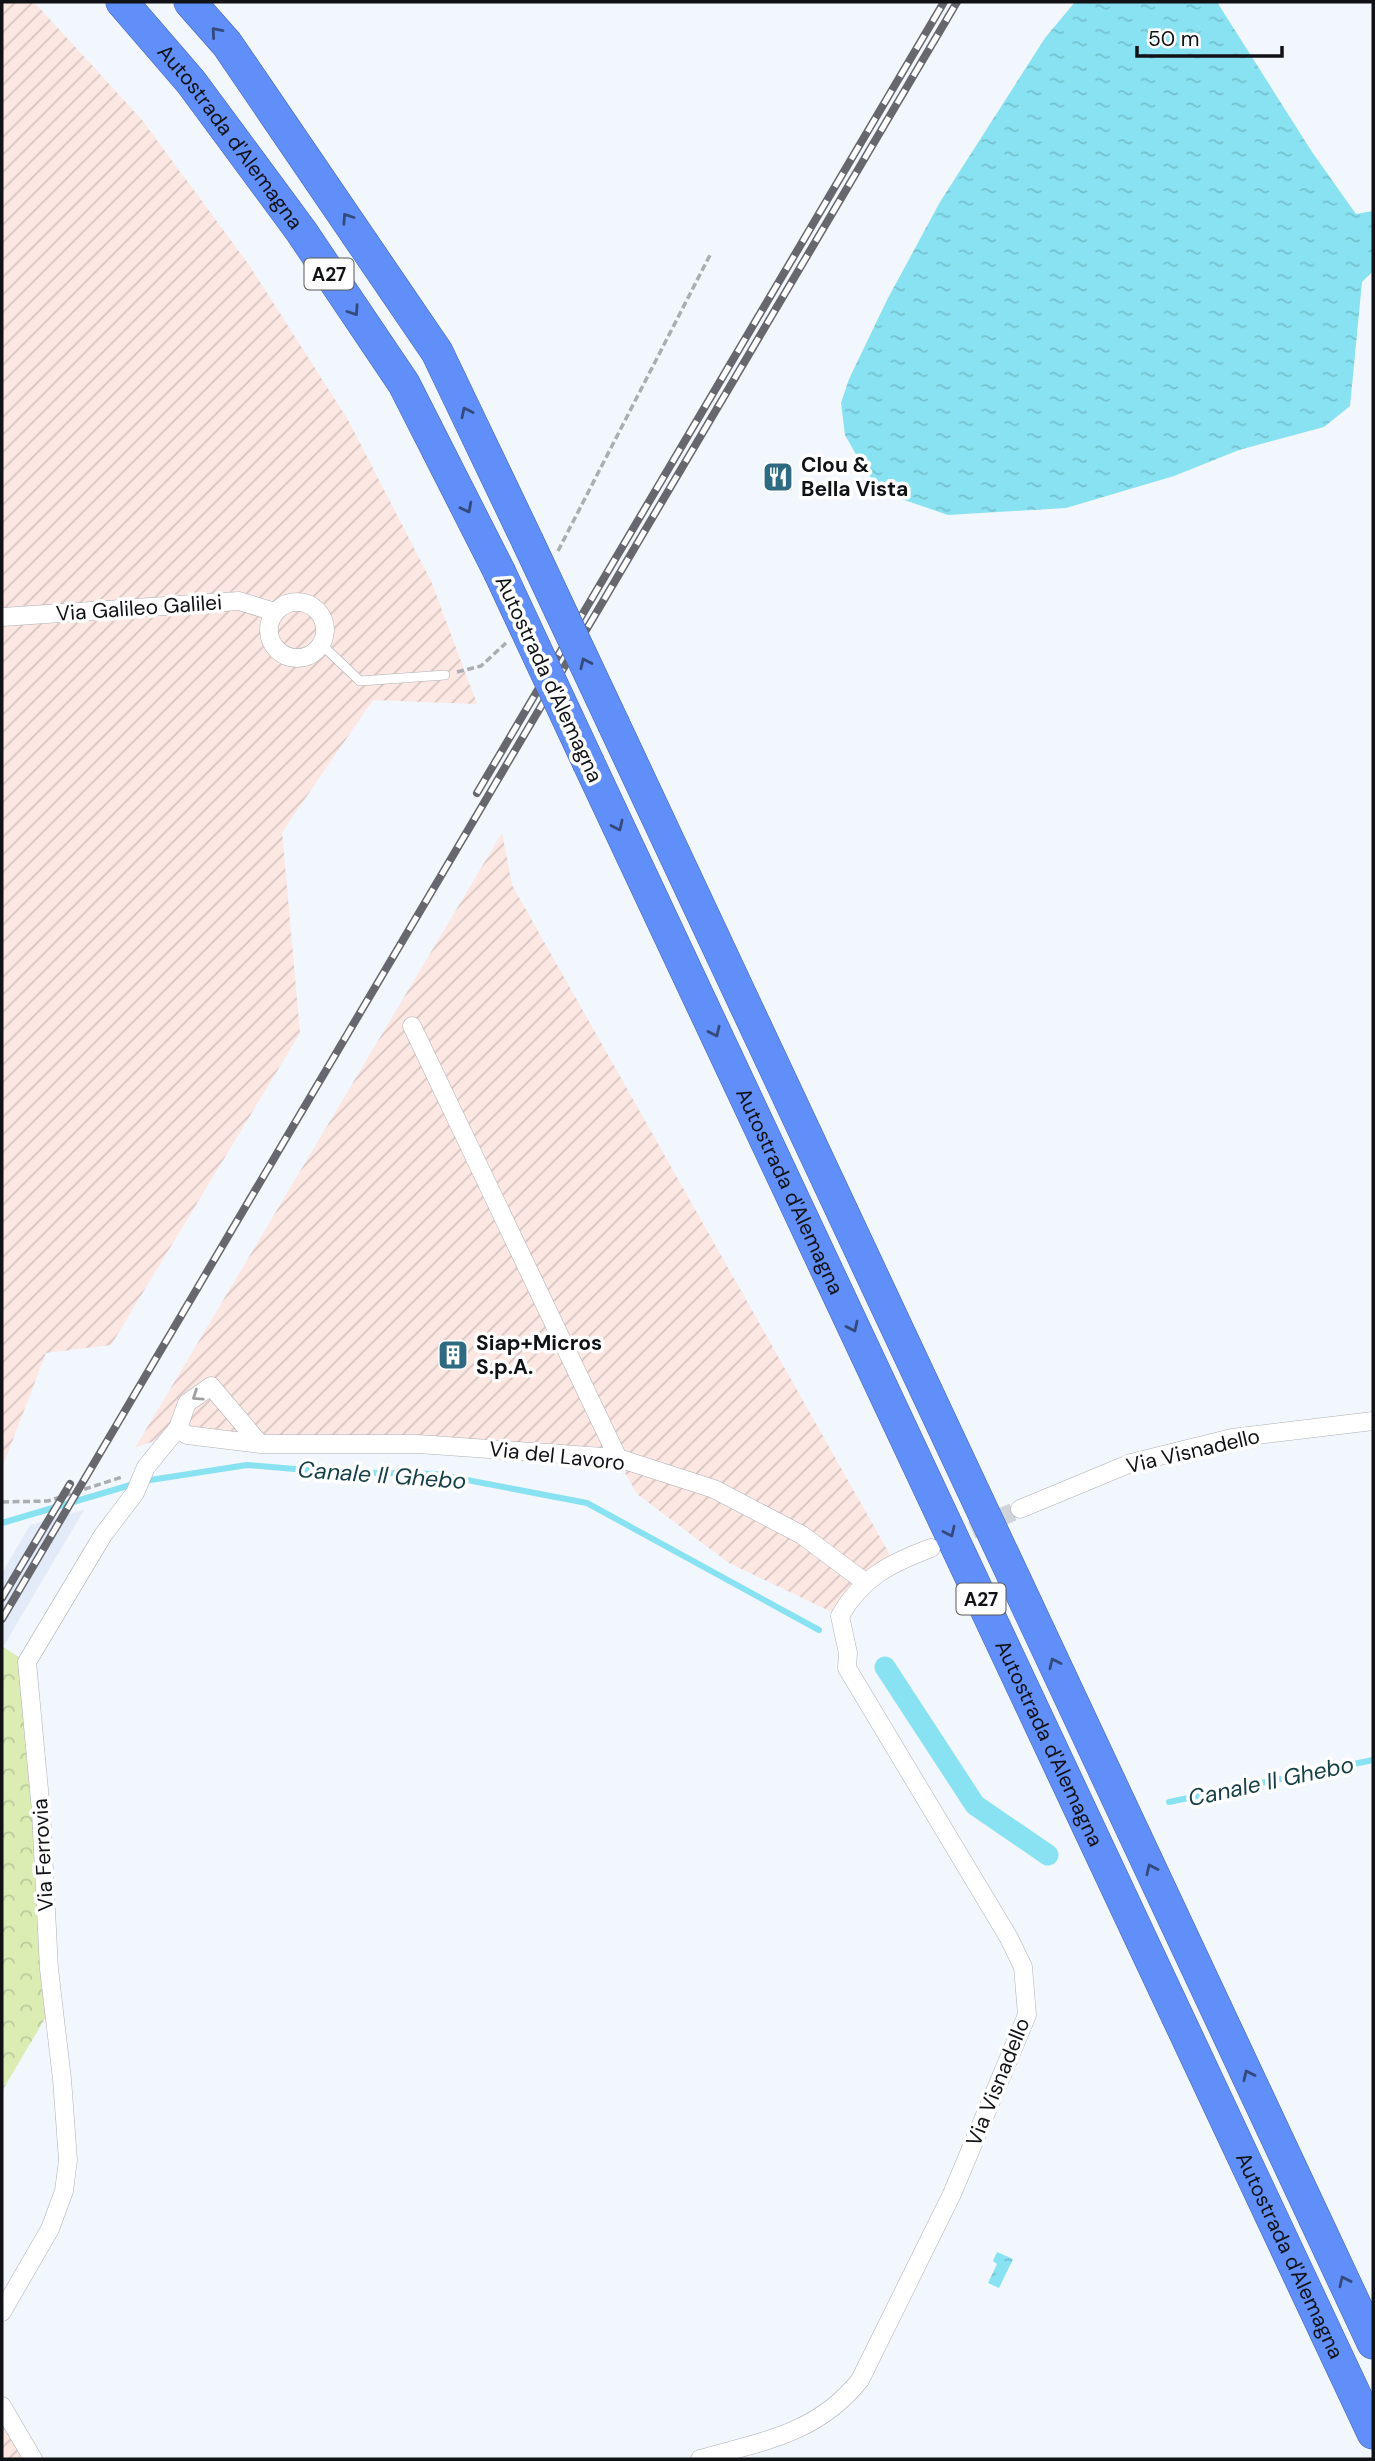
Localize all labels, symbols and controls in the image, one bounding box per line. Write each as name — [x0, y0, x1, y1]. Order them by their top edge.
scale bar — [1137, 14, 1282, 58]
text: 50 m — [1148, 25, 1199, 53]
one-way arrow — [212, 28, 224, 41]
street label: Autostrada d'Alemagna — [151, 39, 309, 235]
one-way arrow — [342, 213, 355, 226]
road number: A27 — [304, 258, 354, 290]
one-way arrow — [346, 303, 358, 316]
one-way arrow — [460, 407, 474, 419]
place label: Clou & Bella Vista — [801, 451, 908, 503]
restaurant icon: Clou & Bella Vista — [761, 460, 795, 494]
one-way arrow — [459, 501, 473, 513]
street label: Autostrada d'Alemagna — [489, 571, 609, 787]
street label: Via Galileo Galilei — [55, 588, 223, 628]
one-way arrow — [579, 658, 593, 671]
one-way arrow — [610, 819, 624, 831]
one-way arrow — [706, 1025, 720, 1037]
street label: Autostrada d'Alemagna — [729, 1083, 850, 1299]
one-way arrow — [845, 1319, 859, 1332]
place label: Siap+Micros S.p.A. — [476, 1329, 602, 1381]
building icon: Siap+Micros S.p.A. — [436, 1338, 470, 1372]
one-way arrow — [192, 1388, 205, 1400]
street label: Via Visnadello — [1124, 1422, 1262, 1480]
street label: Via del Lavoro — [488, 1435, 626, 1477]
water label: Canale Il Ghebo — [297, 1454, 467, 1496]
one-way arrow — [942, 1525, 956, 1537]
road number: A27 — [956, 1583, 1006, 1614]
street label: Autostrada d'Alemagna — [989, 1636, 1110, 1851]
one-way arrow — [1048, 1658, 1062, 1670]
water label: Canale Il Ghebo — [1185, 1749, 1357, 1813]
street label: Via Ferrovia — [26, 1798, 60, 1912]
one-way arrow — [1145, 1864, 1159, 1876]
street label: Via Visnadello — [960, 2014, 1036, 2150]
one-way arrow — [1242, 2070, 1256, 2082]
street label: Autostrada d'Alemagna — [1229, 2148, 1350, 2363]
one-way arrow — [1338, 2276, 1352, 2288]

